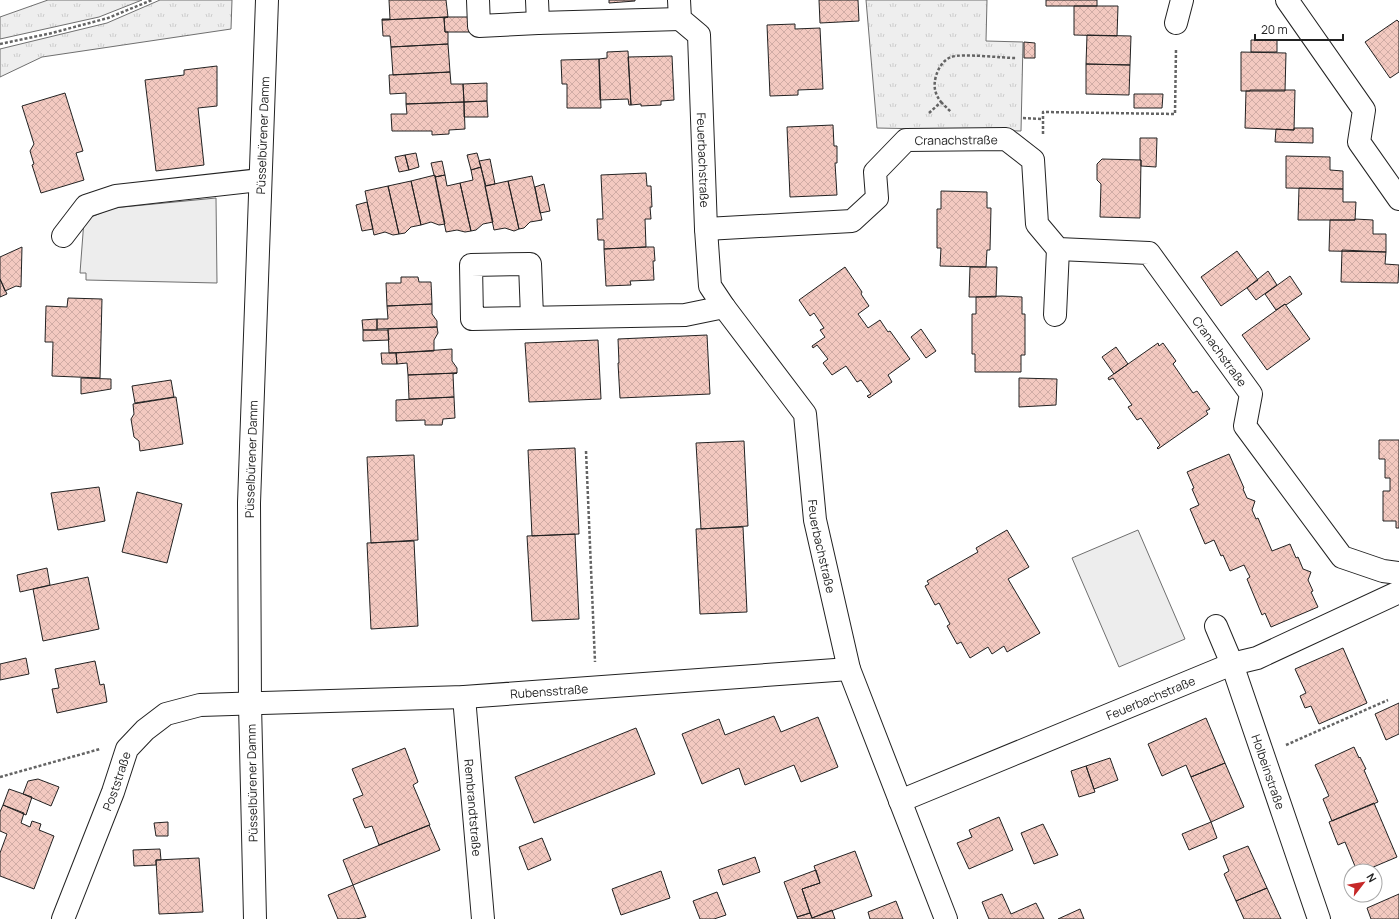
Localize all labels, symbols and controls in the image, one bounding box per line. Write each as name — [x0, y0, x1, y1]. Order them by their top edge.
scale bar — [1255, 16, 1343, 42]
text: 20 m — [1261, 21, 1288, 38]
street label: Püsselbürener Damm — [252, 76, 273, 195]
street label: Feuerbachstraße — [693, 112, 714, 208]
street label: Cranachstraße — [915, 131, 998, 148]
street label: Cranachstraße — [1189, 312, 1251, 390]
street label: Püsselbürener Damm — [240, 400, 261, 518]
street label: Feuerbachstraße — [805, 499, 840, 595]
street label: Feuerbachstraße — [1103, 672, 1198, 724]
street label: Rubensstraße — [510, 679, 589, 702]
street label: Püsselbürener Damm — [242, 724, 262, 842]
street label: Holbeinstraße — [1248, 732, 1289, 811]
street label: Poststraße — [98, 749, 134, 813]
street label: Rembrandtstraße — [461, 758, 486, 857]
north arrow — [1343, 863, 1383, 903]
text: N — [1364, 870, 1381, 885]

